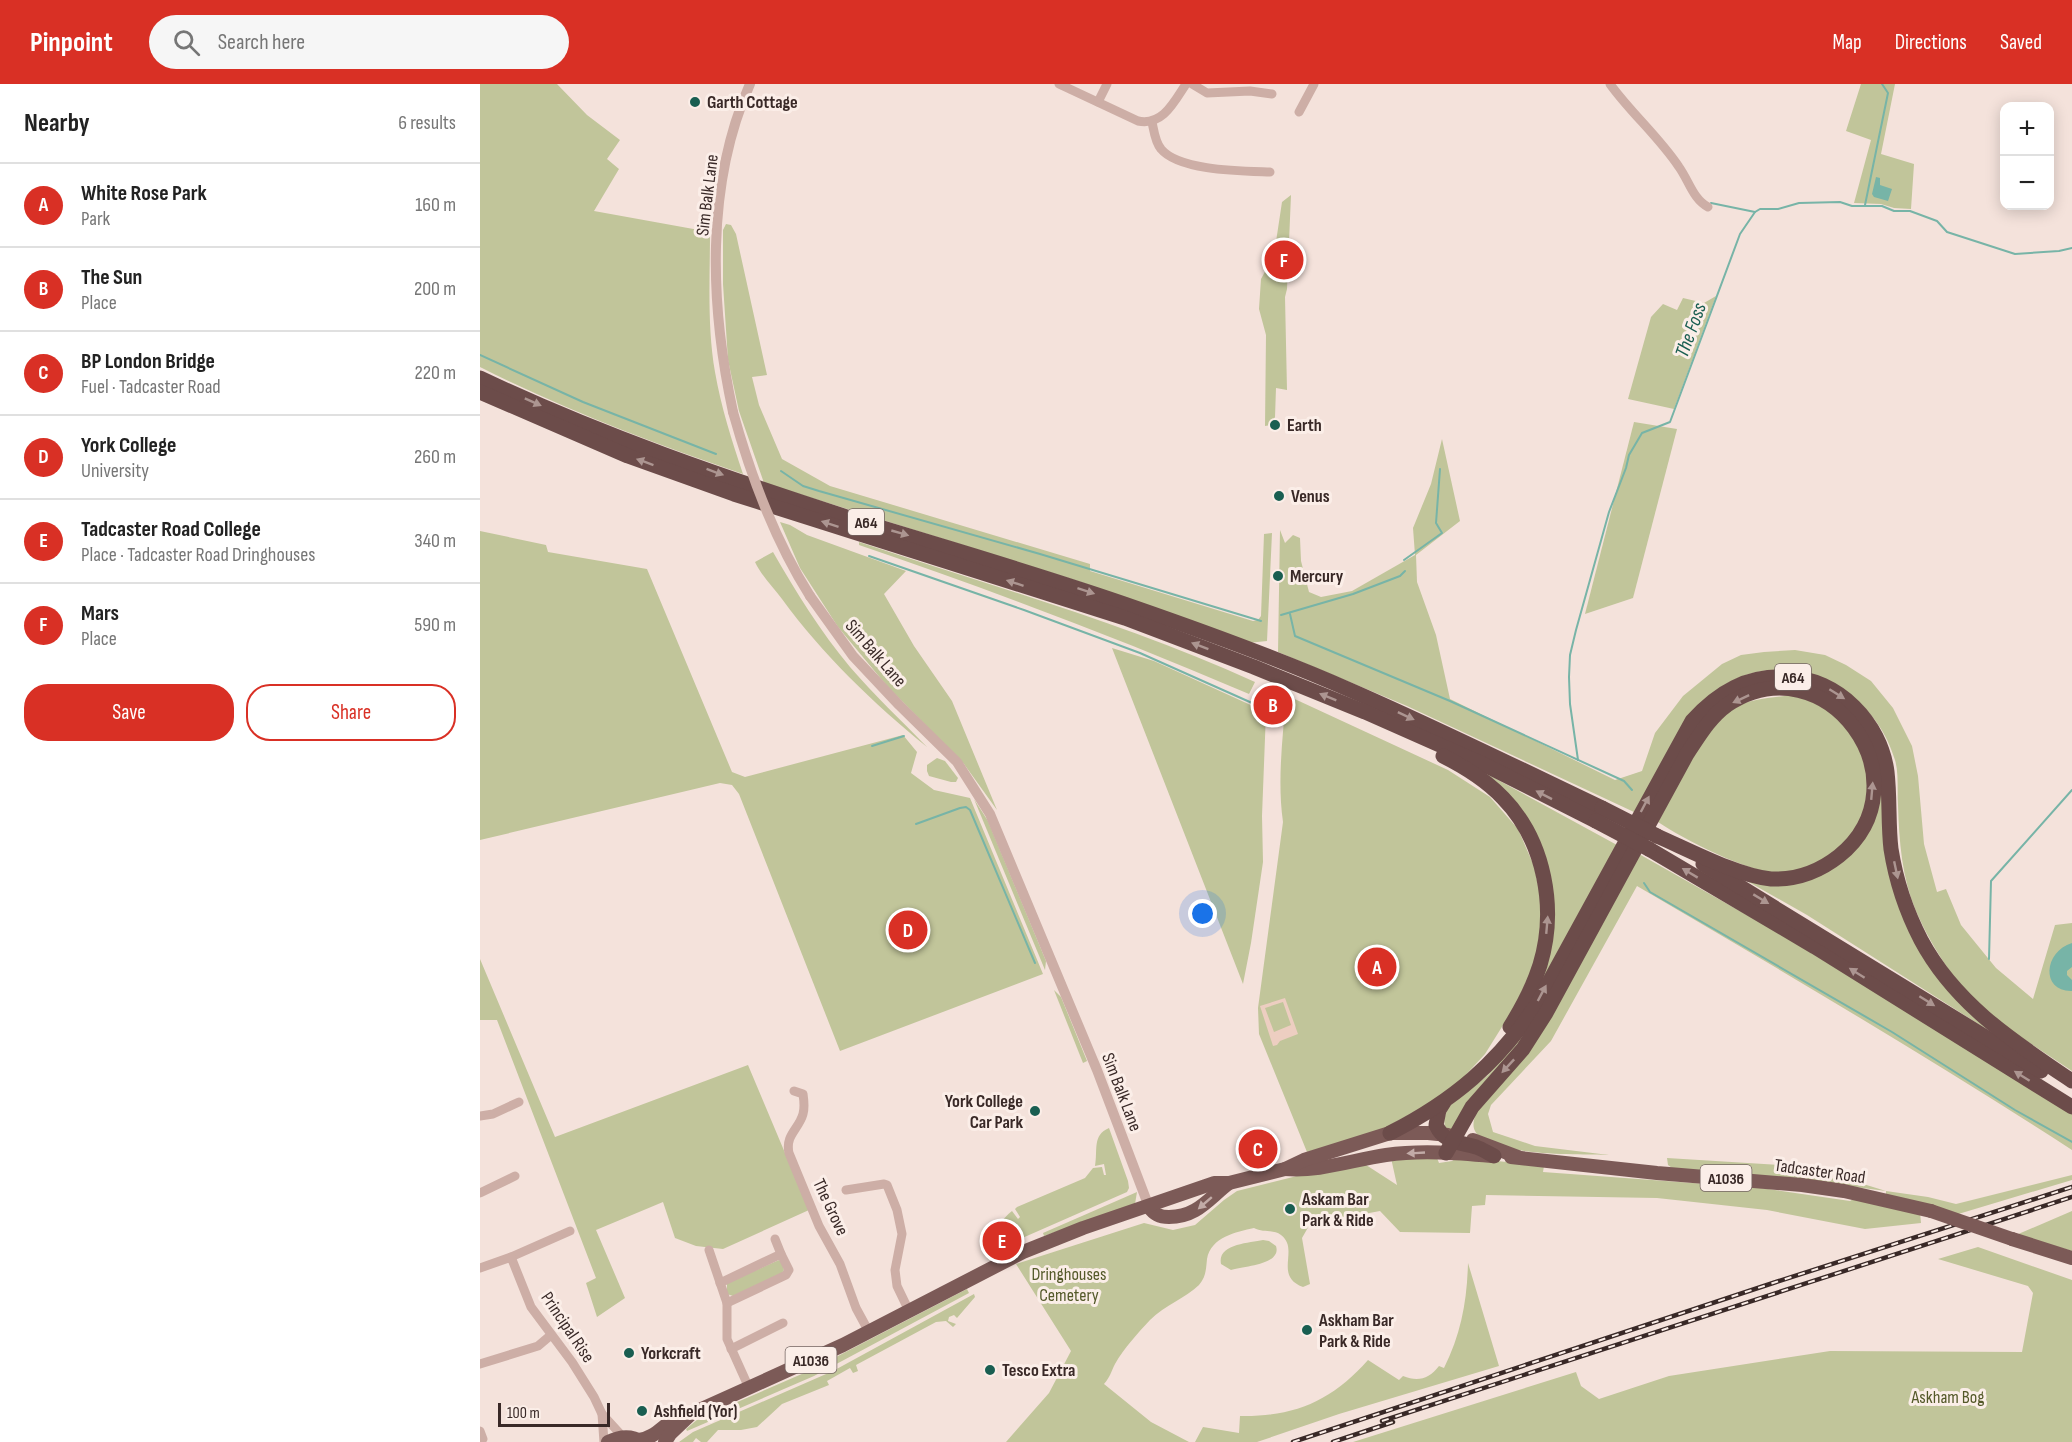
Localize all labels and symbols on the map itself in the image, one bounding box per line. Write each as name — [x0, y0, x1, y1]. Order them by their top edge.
place label: Garth Cottage — [707, 92, 798, 113]
marker: Garth Cottage — [688, 95, 702, 109]
street label: Sim Balk Lane — [692, 153, 723, 237]
pin: F — [1264, 238, 1304, 282]
water label: The Foss — [1670, 300, 1712, 361]
one-way arrow — [525, 398, 542, 407]
place label: Earth — [1287, 415, 1322, 436]
marker: Earth — [1268, 418, 1282, 432]
one-way arrow — [636, 456, 654, 466]
one-way arrow — [706, 468, 724, 478]
place label: Venus — [1291, 486, 1330, 507]
marker: Venus — [1272, 489, 1286, 503]
road number: A64 — [848, 509, 884, 535]
one-way arrow — [821, 519, 839, 528]
one-way arrow — [891, 529, 909, 538]
place label: Mercury — [1290, 566, 1344, 587]
marker: Mercury — [1271, 569, 1285, 583]
one-way arrow — [1006, 578, 1024, 587]
one-way arrow — [1077, 587, 1095, 597]
street label: Sim Balk Lane — [841, 615, 910, 691]
one-way arrow — [1191, 641, 1209, 651]
road number: A64 — [1775, 664, 1811, 690]
pin: B — [1254, 682, 1292, 728]
one-way arrow — [1829, 688, 1845, 699]
one-way arrow — [1319, 692, 1337, 702]
one-way arrow — [1733, 694, 1750, 703]
one-way arrow — [1397, 711, 1415, 721]
one-way arrow — [1868, 781, 1877, 800]
one-way arrow — [1536, 790, 1553, 800]
one-way arrow — [1640, 795, 1650, 812]
one-way arrow — [1891, 861, 1901, 880]
one-way arrow — [1681, 868, 1698, 878]
one-way arrow — [1753, 894, 1769, 905]
your location — [1188, 899, 1217, 928]
pin: D — [888, 908, 928, 952]
one-way arrow — [1542, 915, 1552, 934]
pin: A — [1358, 944, 1396, 990]
one-way arrow — [1849, 968, 1865, 979]
one-way arrow — [1538, 985, 1547, 1002]
one-way arrow — [1919, 995, 1935, 1006]
street label: Sim Balk Lane — [1097, 1050, 1146, 1134]
one-way arrow — [1501, 1059, 1515, 1073]
one-way arrow — [2014, 1071, 2030, 1082]
place label: York College Car Park — [945, 1091, 1023, 1133]
marker: York College Car Park — [1028, 1104, 1042, 1118]
pin: C — [1238, 1126, 1278, 1172]
one-way arrow — [1407, 1148, 1426, 1157]
street label: Tadcaster Road — [1773, 1155, 1867, 1188]
road number: A1036 — [1700, 1165, 1752, 1191]
street label: The Grove — [808, 1175, 853, 1239]
place label: Askam Bar Park & Ride — [1301, 1189, 1374, 1231]
one-way arrow — [1198, 1196, 1213, 1209]
marker: Askam Bar Park & Ride — [1283, 1202, 1297, 1216]
pin: E — [982, 1218, 1022, 1264]
park label: Dringhouses Cemetery — [1031, 1264, 1107, 1306]
street label: Principal Rise — [536, 1288, 599, 1366]
place label: Askham Bar Park & Ride — [1318, 1310, 1394, 1352]
marker: Askham Bar Park & Ride — [1300, 1323, 1314, 1337]
place label: Yorkcraft — [641, 1343, 701, 1364]
marker: Yorkcraft — [622, 1346, 636, 1360]
road number: A1036 — [786, 1347, 836, 1373]
place label: Tesco Extra — [1002, 1360, 1075, 1381]
marker: Tesco Extra — [983, 1363, 997, 1377]
park label: Askham Bog — [1911, 1387, 1984, 1408]
scale bar — [498, 1400, 610, 1428]
place label: Ashfield (Yor) — [653, 1401, 738, 1422]
marker: Ashfield (Yor) — [635, 1404, 649, 1418]

